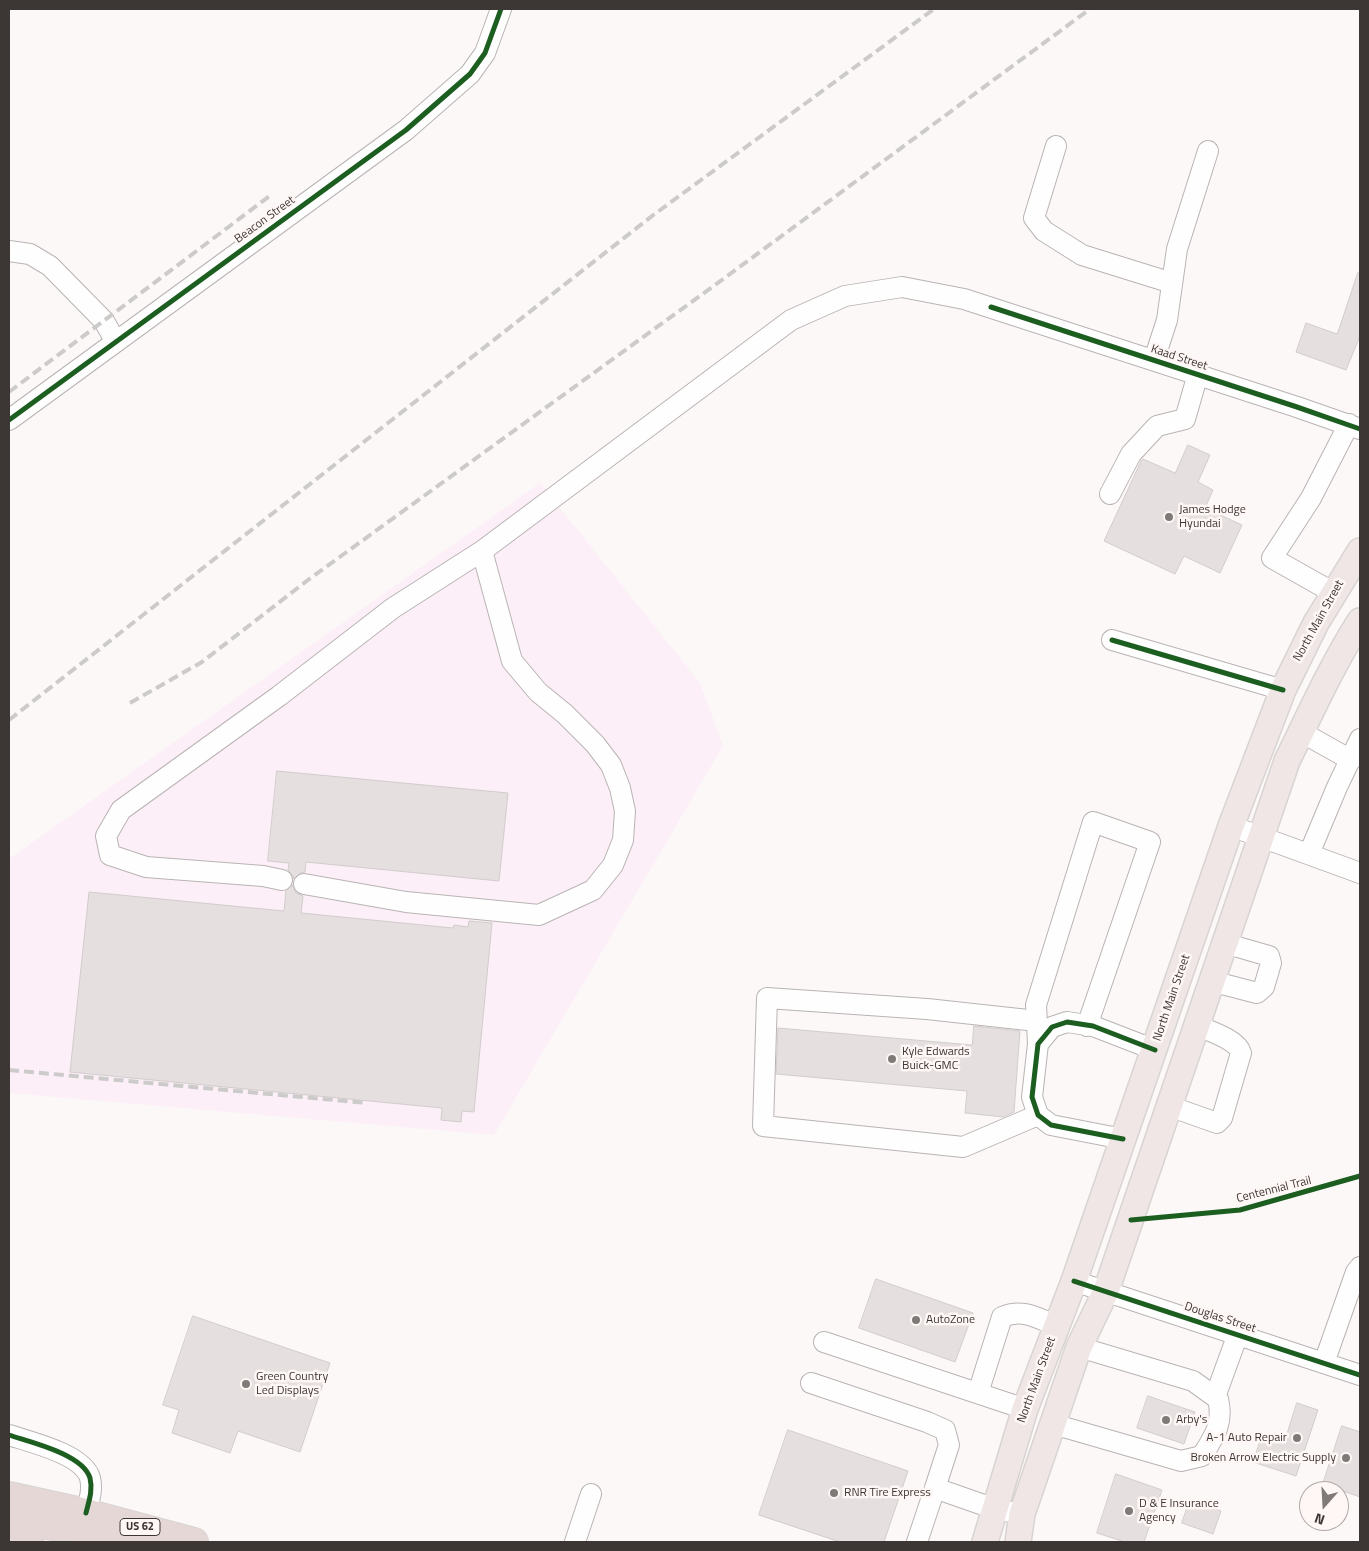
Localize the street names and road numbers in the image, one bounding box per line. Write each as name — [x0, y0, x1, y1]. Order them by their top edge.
street label: Beacon Street — [232, 193, 298, 247]
street label: Kaad Street — [1149, 342, 1209, 374]
street label: North Main Street — [1291, 578, 1347, 664]
street label: North Main Street — [1150, 953, 1194, 1043]
street label: Centennial Trail — [1235, 1174, 1313, 1206]
street label: Douglas Street — [1182, 1300, 1258, 1336]
street label: North Main Street — [1015, 1335, 1059, 1425]
road number: US 62 — [120, 1518, 160, 1535]

